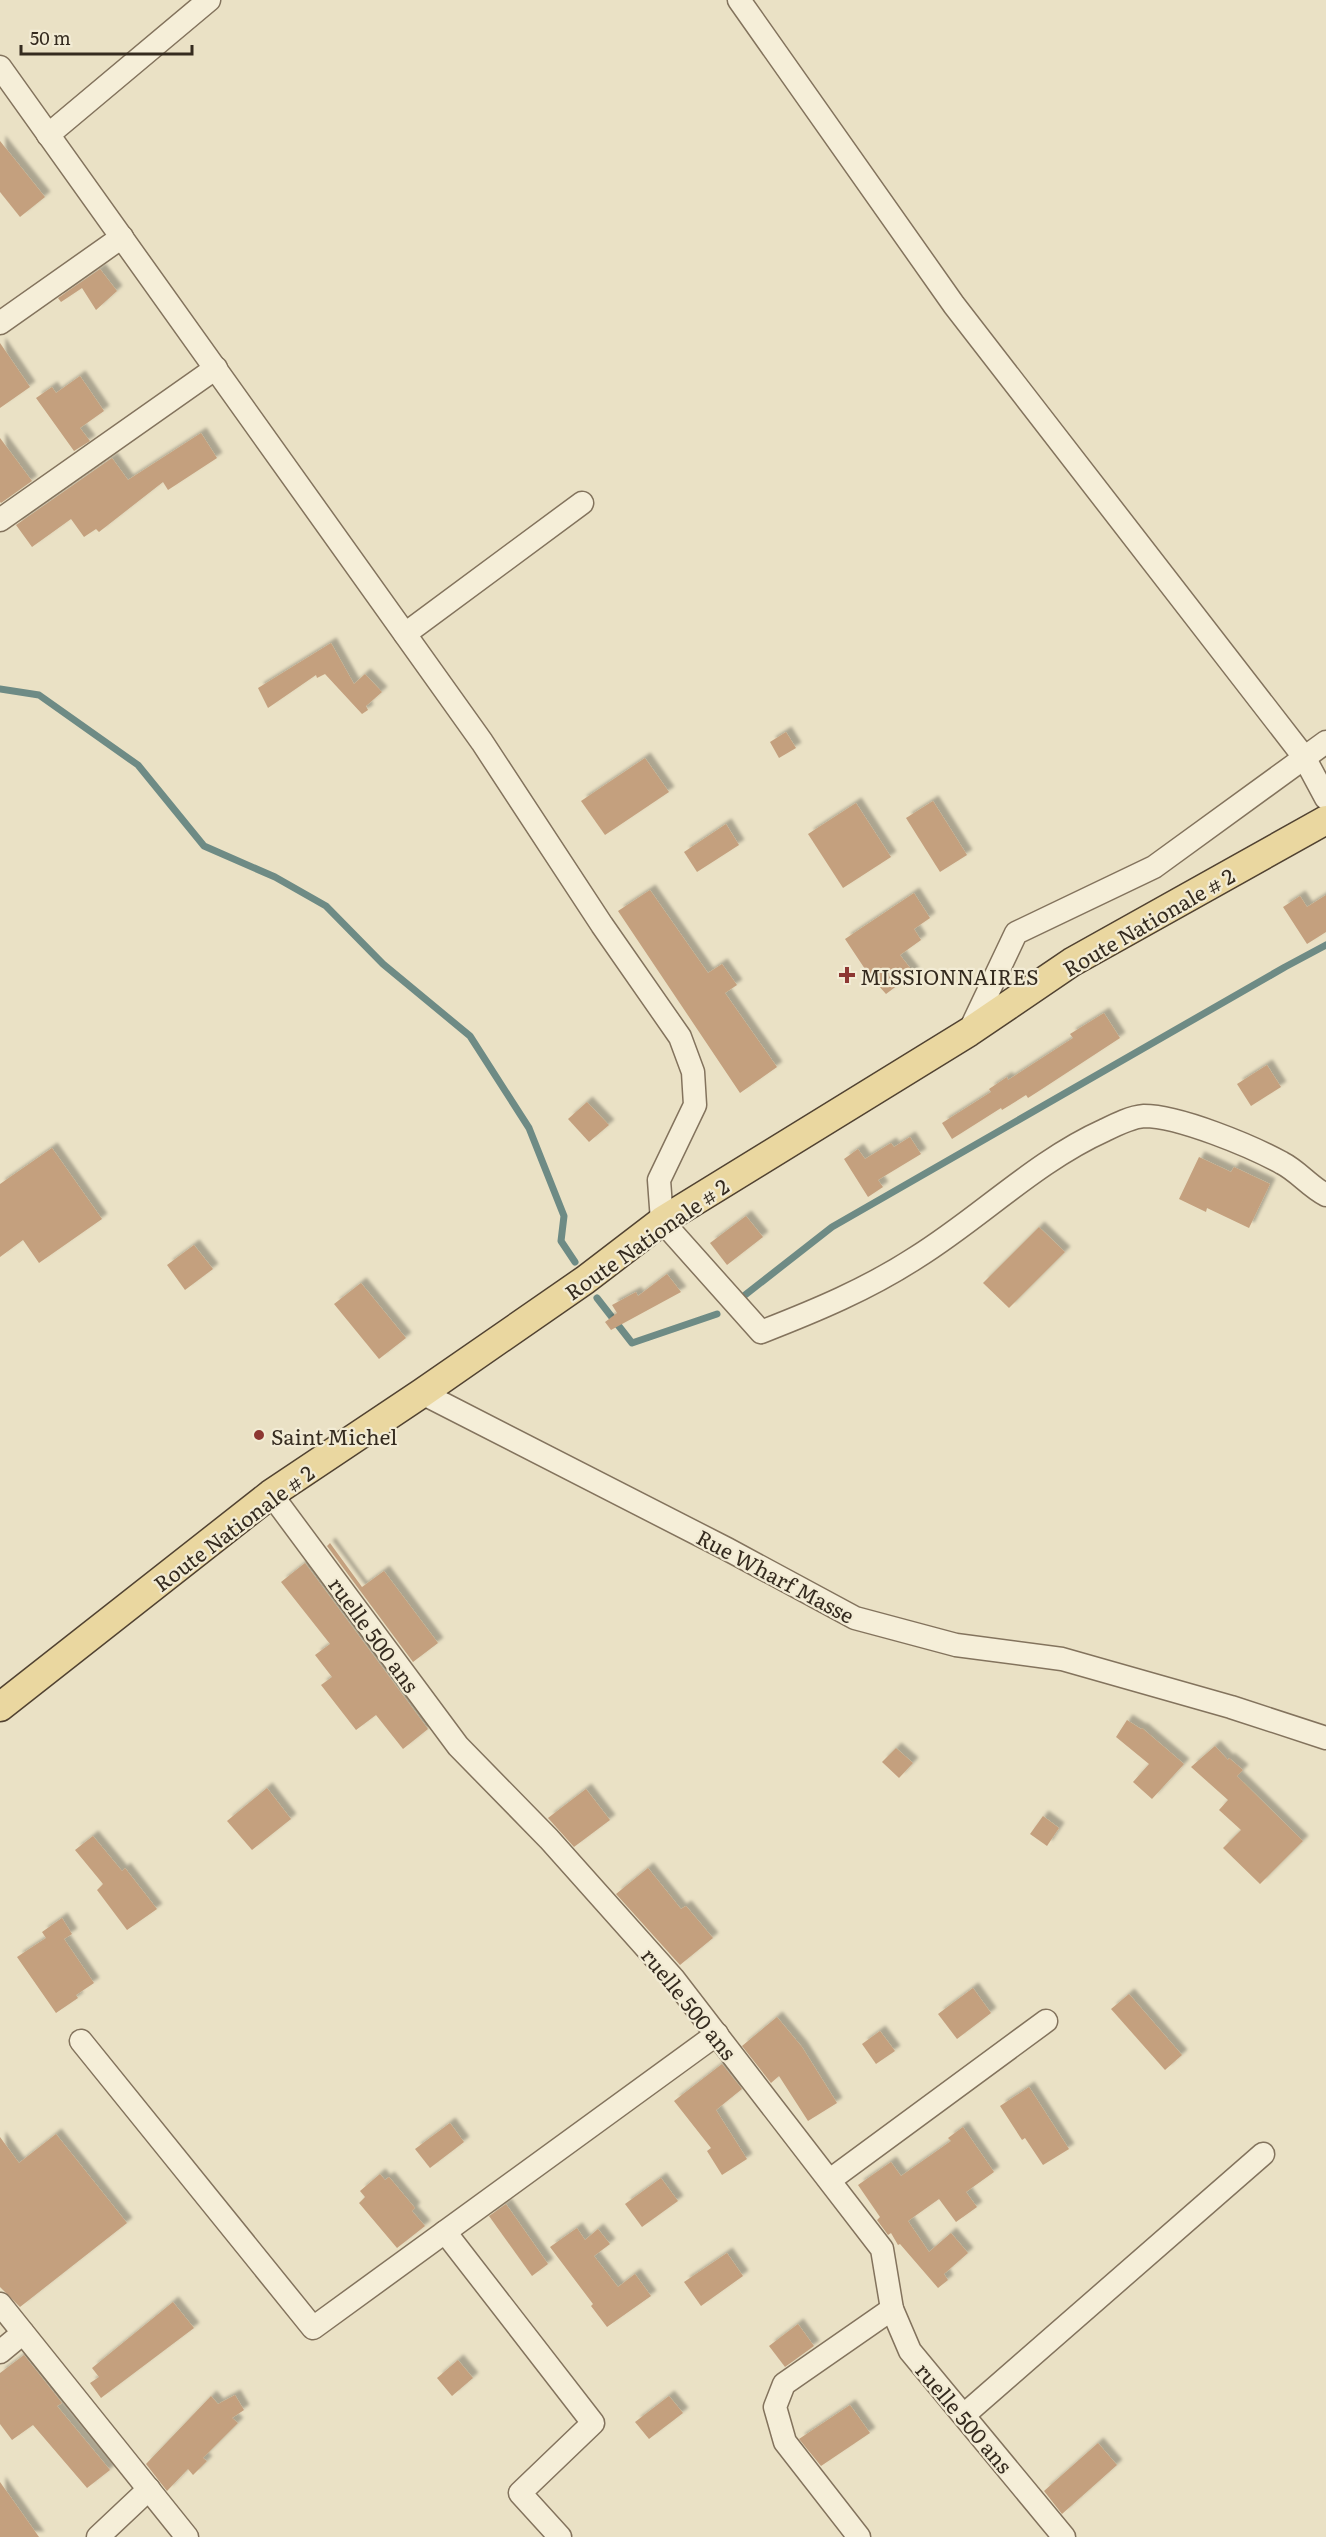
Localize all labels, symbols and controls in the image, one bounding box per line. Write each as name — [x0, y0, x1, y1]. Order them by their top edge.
scale bar — [21, 18, 192, 56]
text: 50 m — [30, 24, 71, 51]
street label: Route Nationale # 2 — [1056, 859, 1240, 983]
place label: MISSIONNAIRES — [860, 960, 1039, 991]
marker: MISSIONNAIRES — [838, 966, 856, 984]
street label: Route Nationale # 2 — [558, 1170, 734, 1306]
place label: Saint Michel — [271, 1420, 397, 1451]
marker: Saint Michel — [252, 1428, 266, 1442]
street label: Route Nationale # 2 — [146, 1456, 320, 1598]
street label: Rue Wharf Masse — [692, 1520, 860, 1630]
street label: ruelle 500 ans — [322, 1570, 428, 1698]
street label: ruelle 500 ans — [635, 1940, 745, 2066]
street label: ruelle 500 ans — [909, 2355, 1021, 2479]

